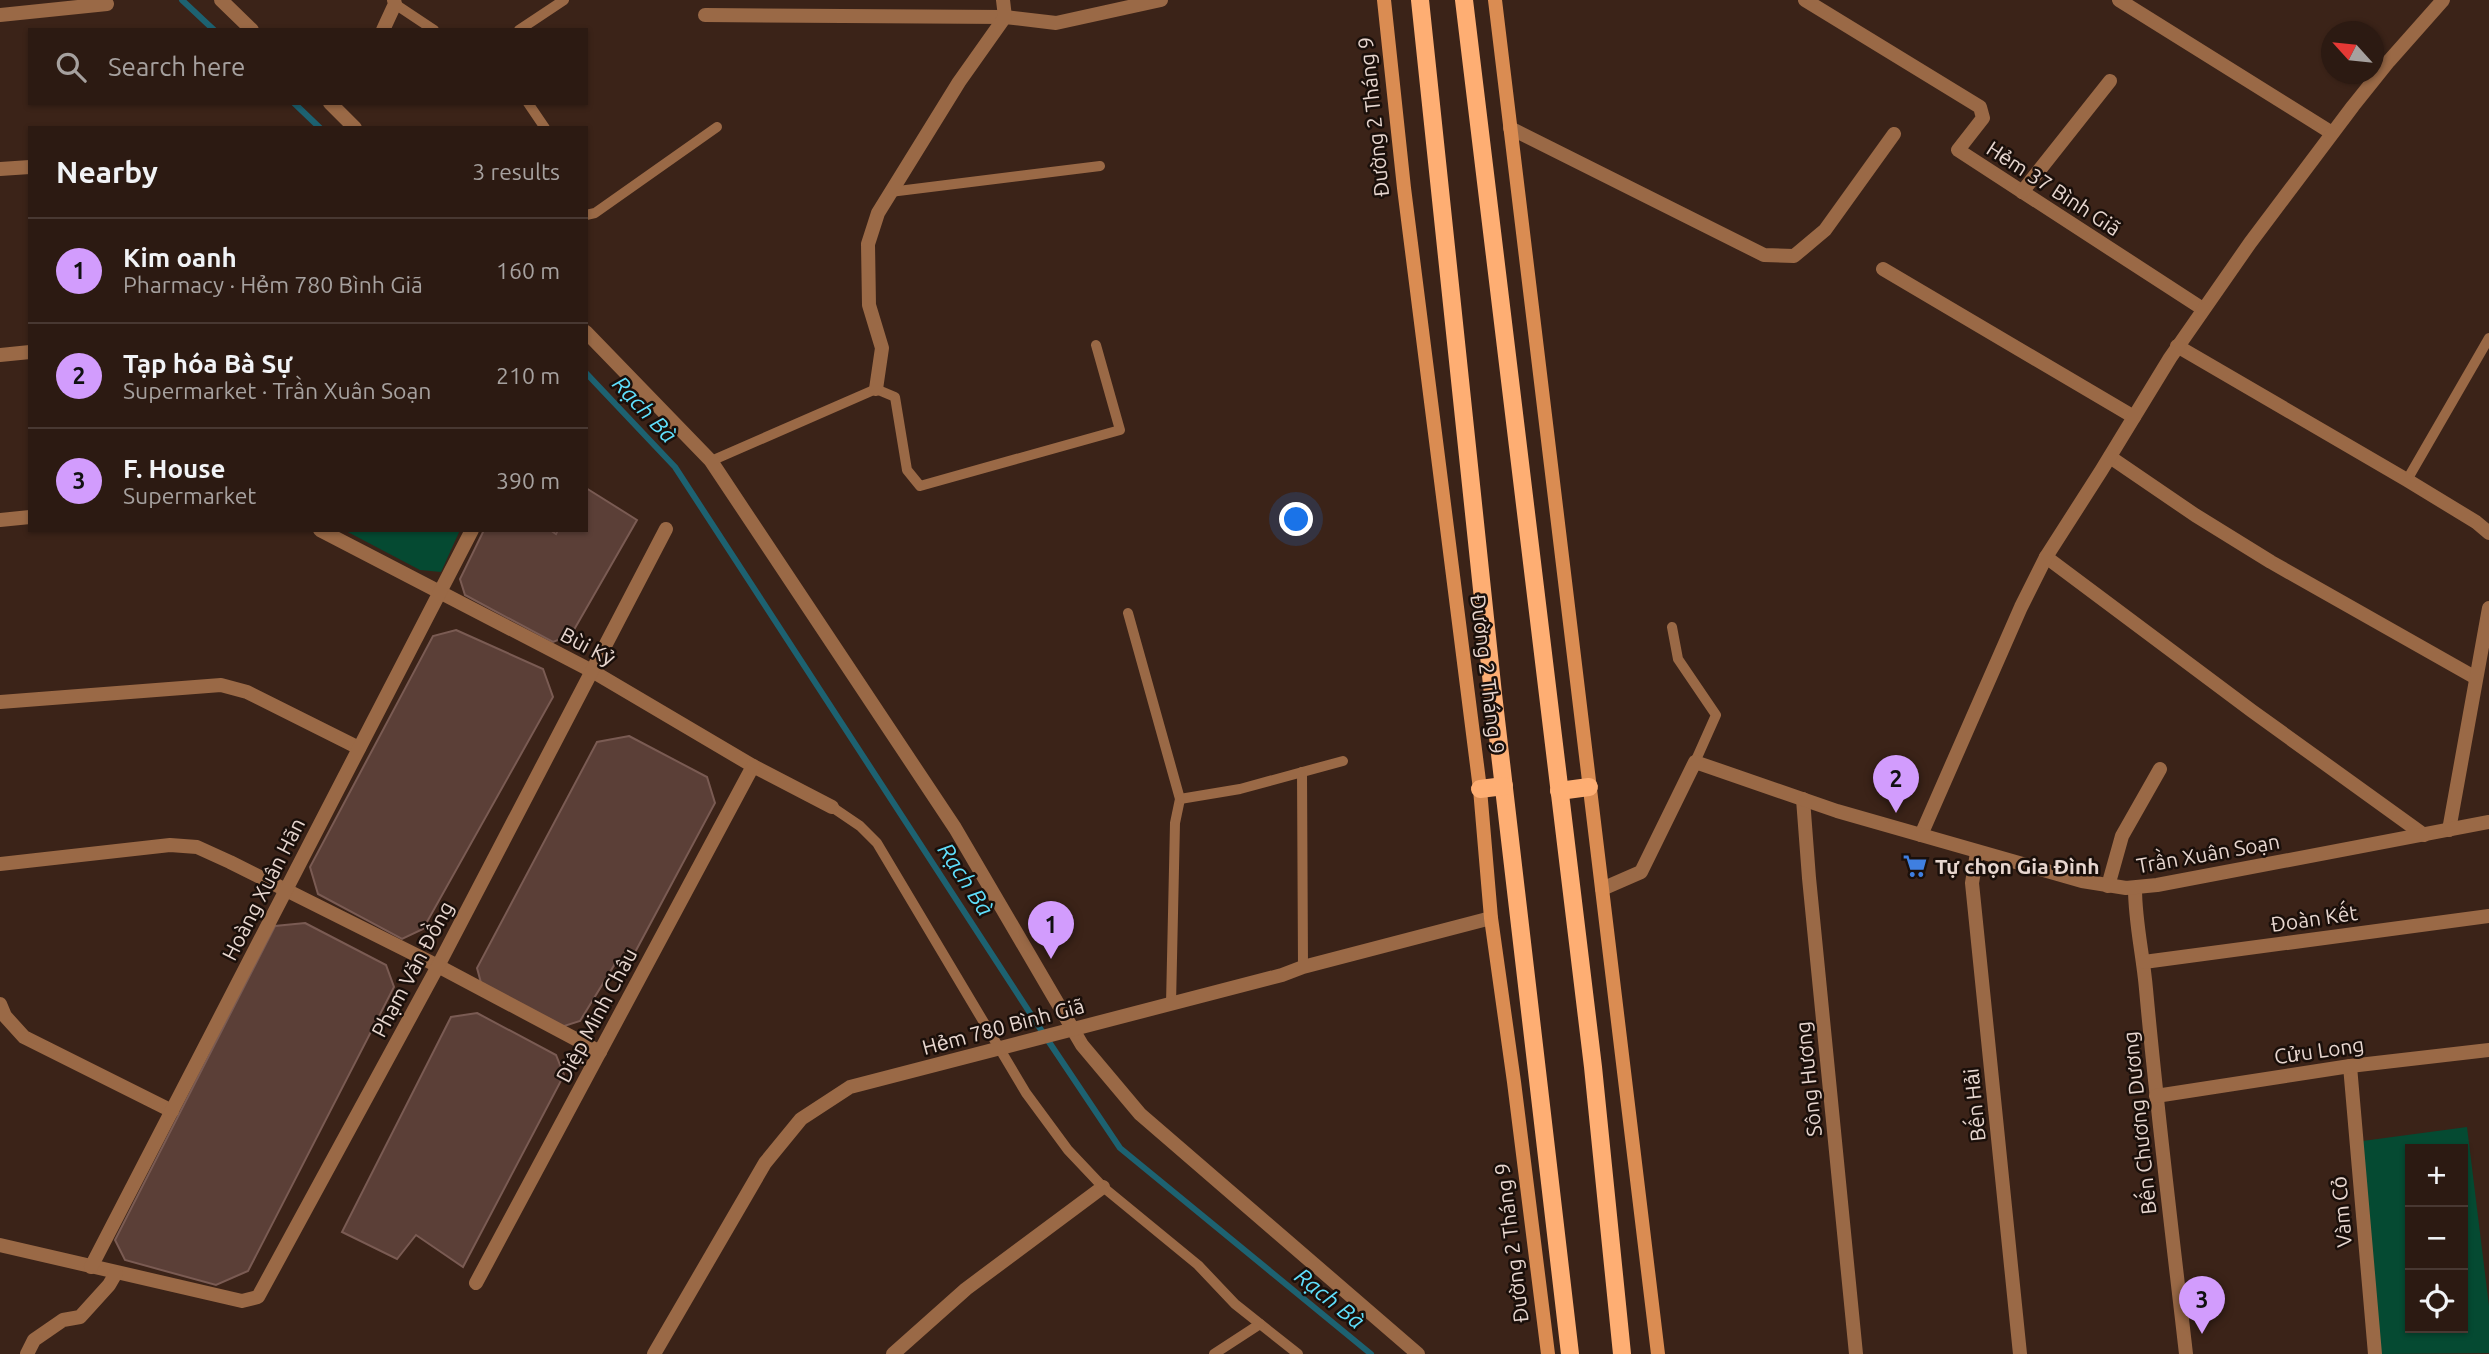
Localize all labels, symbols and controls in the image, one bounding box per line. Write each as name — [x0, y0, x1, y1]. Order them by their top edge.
north arrow — [2321, 21, 2384, 84]
search box — [28, 28, 588, 105]
street label: Đường 2 Tháng 9 — [1353, 36, 1393, 198]
icon: search — [52, 48, 90, 86]
text: Search here — [108, 52, 245, 81]
street label: Hẻm 37 Bình Giã — [1983, 136, 2125, 240]
text: Nearby — [56, 155, 158, 189]
text: 3 results — [472, 159, 560, 184]
text: Kim oanh — [123, 243, 237, 272]
text: 1 — [73, 258, 85, 283]
text: 160 m — [496, 258, 560, 283]
text: Pharmacy · Hẻm 780 Bình Giã — [123, 272, 423, 297]
text: Tạp hóa Bà Sự — [123, 349, 292, 378]
text: 2 — [73, 363, 85, 388]
text: 210 m — [496, 363, 560, 388]
water label: Rạch Bà — [608, 371, 682, 447]
text: Supermarket · Trần Xuân Soạn — [123, 378, 431, 403]
text: F. House — [123, 454, 226, 483]
text: 3 — [73, 468, 85, 493]
text: 390 m — [496, 468, 560, 493]
text: Supermarket — [123, 483, 256, 508]
your location — [1279, 502, 1313, 536]
street label: Đường 2 Tháng 9 — [1466, 593, 1510, 755]
street label: Bùi Kỷ — [557, 622, 620, 671]
pin: 2 — [1873, 755, 1919, 813]
street label: Hoàng Xuân Hãn — [217, 814, 309, 964]
street label: Trần Xuân Soạn — [2134, 826, 2281, 877]
water label: Rạch Bà — [933, 838, 999, 920]
supermarket icon: Tự chọn Gia Đình — [1901, 852, 1929, 880]
place label: Tự chọn Gia Đình — [1935, 854, 2100, 878]
street label: Phạm Văn Đồng — [364, 896, 458, 1041]
street label: Đoàn Kết — [2269, 898, 2359, 936]
pin: 1 — [1028, 901, 1074, 959]
street label: Diệp Minh Châu — [551, 944, 641, 1086]
street label: Hẻm 780 Bình Giã — [919, 993, 1087, 1059]
street label: Sông Hương — [1790, 1020, 1826, 1138]
street label: Bến Chương Dương — [2115, 1030, 2161, 1216]
street label: Cửu Long — [2272, 1032, 2366, 1068]
street label: Bến Hải — [1956, 1067, 1990, 1143]
map controls — [2405, 1144, 2468, 1333]
button: + — [2405, 1144, 2468, 1207]
street label: Đường 2 Tháng 9 — [1489, 1162, 1533, 1324]
street label: Vàm Cỏ — [2326, 1175, 2356, 1249]
button: − — [2405, 1207, 2468, 1270]
water label: Rạch Bà — [1290, 1263, 1370, 1333]
button: locate — [2405, 1270, 2468, 1333]
pin: 3 — [2179, 1276, 2225, 1334]

